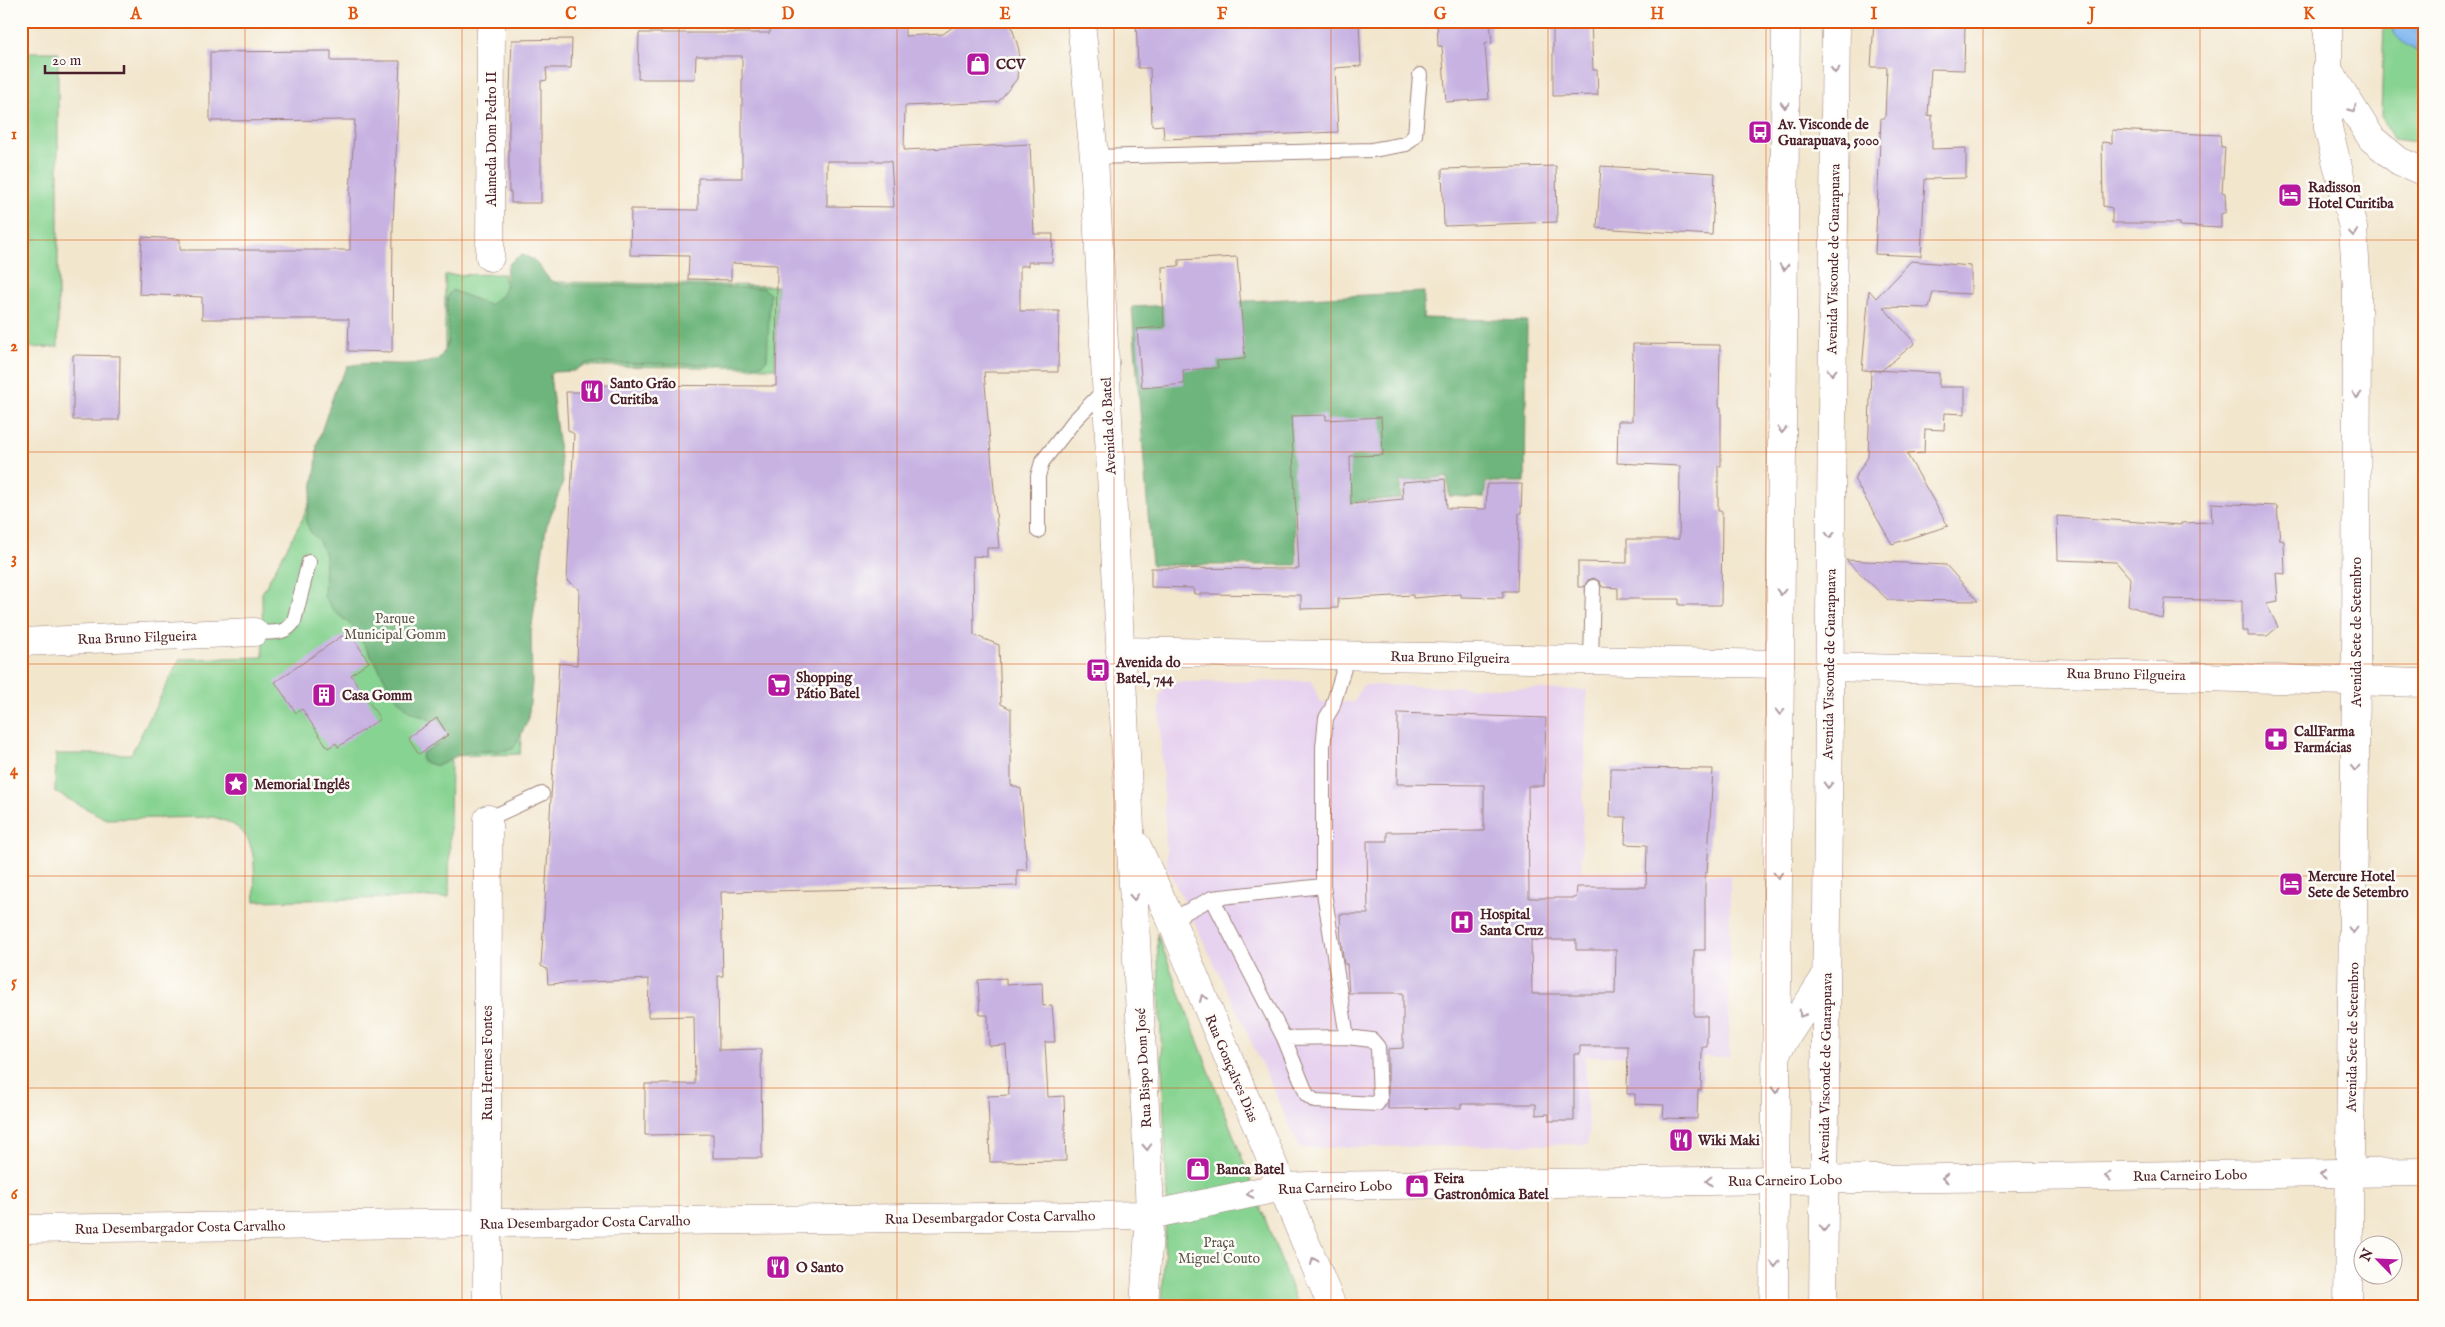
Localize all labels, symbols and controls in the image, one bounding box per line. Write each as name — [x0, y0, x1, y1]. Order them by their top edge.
text: A — [130, 5, 143, 25]
text: B — [348, 5, 359, 25]
text: C — [565, 5, 577, 25]
text: D — [782, 5, 795, 25]
text: E — [999, 5, 1011, 25]
text: F — [1217, 5, 1228, 25]
text: G — [1434, 5, 1447, 25]
text: H — [1650, 5, 1664, 25]
text: I — [1871, 5, 1878, 25]
text: J — [2087, 5, 2096, 25]
text: K — [2303, 5, 2316, 25]
scale bar — [45, 42, 124, 74]
text: 20 m — [52, 51, 82, 70]
shop icon: CCV — [965, 51, 991, 77]
place label: CCV — [996, 56, 1026, 74]
one-way arrow — [1830, 66, 1840, 74]
street label: Alameda Dom Pedro II — [483, 71, 501, 208]
one-way arrow — [1780, 102, 1790, 109]
one-way arrow — [2347, 103, 2357, 112]
place label: Av. Visconde de Guarapuava, 5000 — [1777, 116, 1879, 150]
bus stop icon: Av. Visconde de Guarapuava, 5000 — [1747, 119, 1773, 145]
text: 1 — [11, 125, 17, 145]
street label: Avenida Visconde de Guarapuava — [1823, 163, 1845, 355]
place label: Radisson Hotel Curitiba — [2308, 179, 2395, 213]
hotel icon: Radisson Hotel Curitiba — [2277, 182, 2303, 208]
one-way arrow — [2347, 229, 2358, 237]
one-way arrow — [1779, 264, 1789, 272]
text: 2 — [10, 337, 18, 357]
one-way arrow — [1827, 369, 1837, 377]
place label: Santo Grão Curitiba — [610, 375, 676, 409]
street label: Avenida do Batel — [1097, 376, 1121, 476]
restaurant icon: Santo Grão Curitiba — [579, 378, 605, 404]
one-way arrow — [2352, 392, 2362, 399]
one-way arrow — [1777, 426, 1787, 434]
one-way arrow — [1825, 531, 1836, 539]
text: 3 — [11, 549, 17, 569]
street label: Avenida Sete de Setembro — [2348, 557, 2366, 708]
street label: Avenida Visconde de Guarapuava — [1819, 568, 1841, 760]
one-way arrow — [1776, 589, 1786, 597]
park label: Parque Municipal Gomm — [344, 610, 446, 644]
street label: Rua Bruno Filgueira — [77, 627, 198, 649]
street label: Rua Bruno Filgueira — [1390, 648, 1511, 668]
place label: Avenida do Batel, 744 — [1115, 654, 1181, 688]
bus stop icon: Avenida do Batel, 744 — [1085, 657, 1111, 683]
street label: Rua Bruno Filgueira — [2066, 665, 2187, 685]
place label: Shopping Pátio Batel — [796, 669, 861, 703]
supermarket icon: Shopping Pátio Batel — [766, 672, 792, 698]
building icon: Casa Gomm — [311, 682, 337, 708]
place label: Casa Gomm — [342, 687, 413, 705]
one-way arrow — [1774, 709, 1785, 717]
place label: CallFarma Farmácias — [2294, 723, 2355, 757]
pharmacy icon: CallFarma Farmácias — [2263, 726, 2289, 752]
text: 4 — [10, 761, 19, 781]
one-way arrow — [2350, 764, 2360, 772]
place icon: Memorial Inglês — [223, 771, 249, 797]
place label: Memorial Inglês — [254, 776, 350, 794]
one-way arrow — [1823, 782, 1833, 789]
place label: Mercure Hotel Sete de Setembro — [2308, 868, 2409, 902]
hotel icon: Mercure Hotel Sete de Setembro — [2278, 871, 2304, 897]
one-way arrow — [1773, 872, 1783, 879]
one-way arrow — [1128, 893, 1139, 901]
place label: Hospital Santa Cruz — [1480, 906, 1544, 940]
hospital icon: Hospital Santa Cruz — [1449, 909, 1475, 935]
one-way arrow — [2348, 926, 2358, 934]
street label: Avenida Sete de Setembro — [2343, 961, 2363, 1113]
street label: Avenida Visconde de Guarapuava — [1815, 972, 1837, 1164]
text: 5 — [11, 973, 17, 993]
one-way arrow — [1199, 994, 1209, 1003]
street label: Rua Hermes Fontes — [479, 1005, 497, 1121]
street label: Rua Bispo Dom José — [1132, 1007, 1156, 1128]
one-way arrow — [1798, 1008, 1808, 1017]
street label: Rua Gonçalves Dias — [1200, 1012, 1262, 1125]
one-way arrow — [1771, 1086, 1781, 1094]
restaurant icon: Wiki Maki — [1668, 1127, 1694, 1153]
place label: Wiki Maki — [1697, 1132, 1760, 1150]
one-way arrow — [1142, 1143, 1153, 1151]
shop icon: Banca Batel — [1185, 1156, 1211, 1182]
place label: Banca Batel — [1216, 1161, 1285, 1179]
street label: Rua Carneiro Lobo — [2133, 1166, 2248, 1186]
one-way arrow — [2318, 1168, 2326, 1179]
place label: Feira Gastronômica Batel — [1434, 1170, 1550, 1204]
street label: Rua Carneiro Lobo — [1728, 1171, 1843, 1191]
one-way arrow — [2103, 1171, 2111, 1181]
shop icon: Feira Gastronômica Batel — [1404, 1173, 1430, 1199]
one-way arrow — [1941, 1173, 1948, 1183]
one-way arrow — [1705, 1176, 1712, 1186]
street label: Rua Carneiro Lobo — [1278, 1177, 1393, 1199]
text: 6 — [11, 1185, 19, 1205]
one-way arrow — [1246, 1188, 1254, 1198]
street label: Rua Desembargador Costa Carvalho — [884, 1207, 1096, 1229]
street label: Rua Desembargador Costa Carvalho — [479, 1212, 691, 1234]
street label: Rua Desembargador Costa Carvalho — [74, 1217, 286, 1239]
one-way arrow — [1819, 1225, 1829, 1233]
park label: Praça Miguel Couto — [1178, 1234, 1261, 1268]
north arrow — [2352, 1234, 2402, 1284]
text: N — [2356, 1246, 2378, 1265]
restaurant icon: O Santo — [765, 1254, 791, 1280]
one-way arrow — [1309, 1257, 1320, 1266]
place label: O Santo — [796, 1259, 844, 1277]
one-way arrow — [1770, 1261, 1780, 1269]

